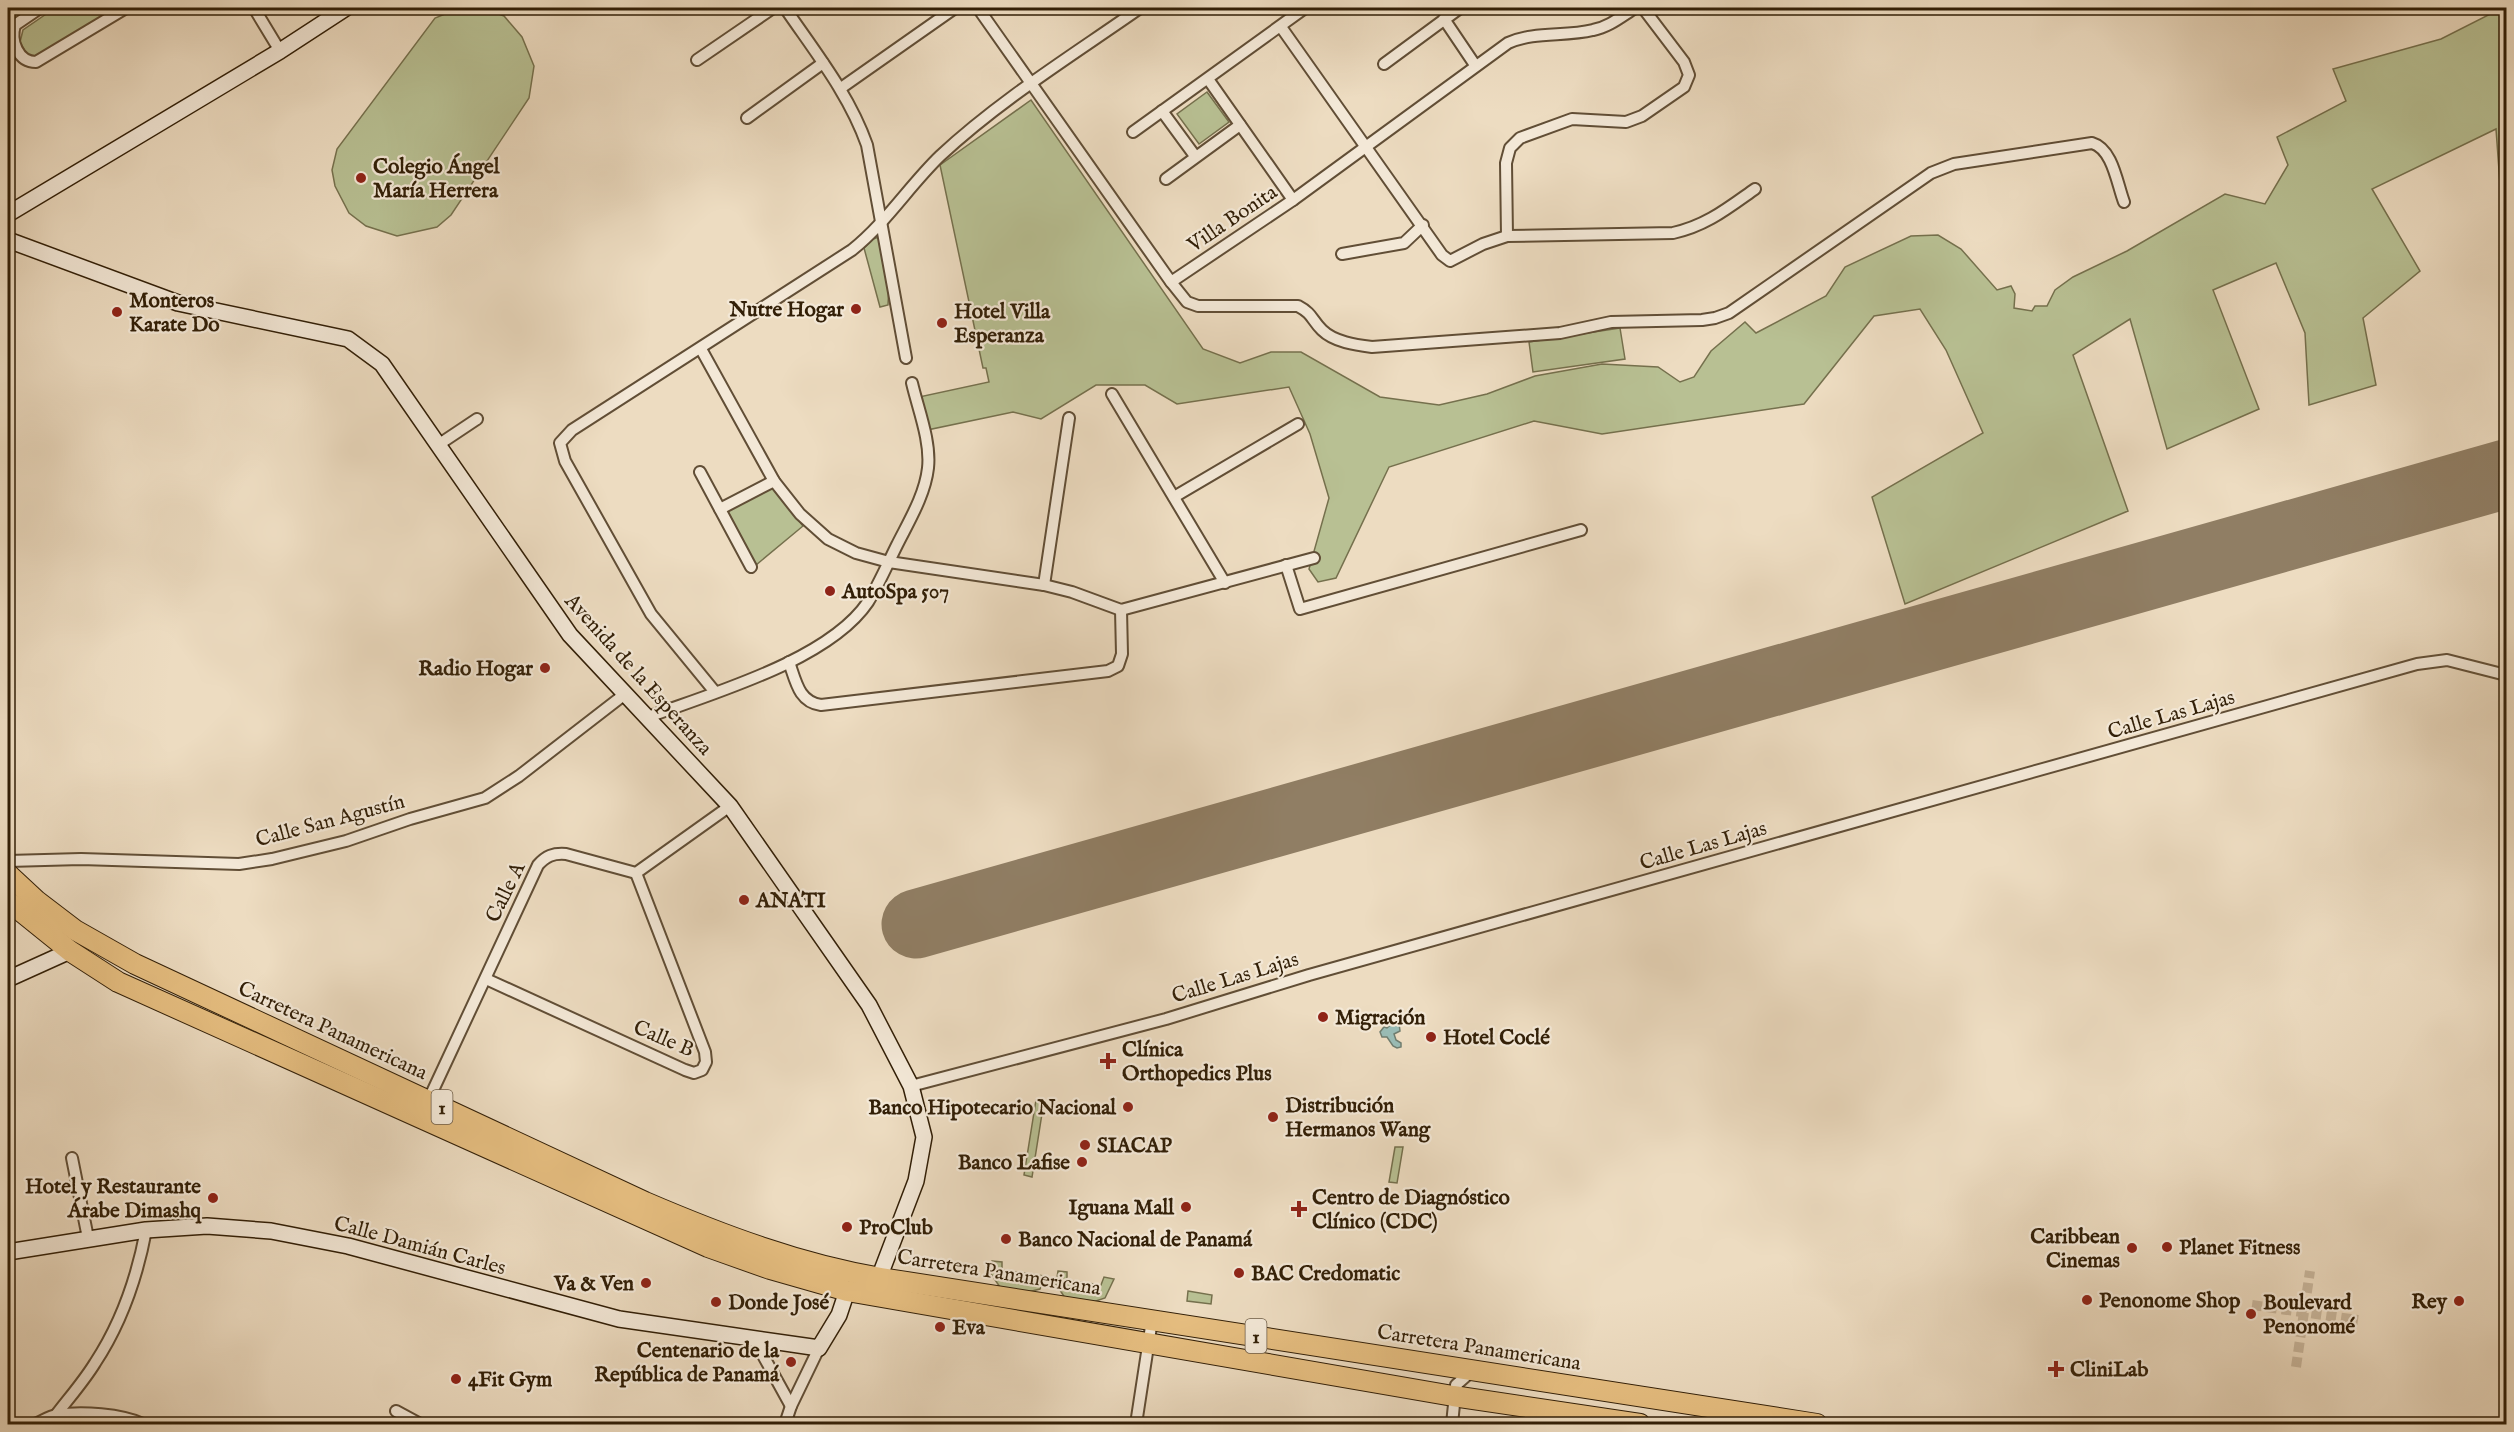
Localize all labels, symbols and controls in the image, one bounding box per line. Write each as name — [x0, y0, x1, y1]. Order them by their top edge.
place label: Colegio Ángel María Herrera — [373, 153, 501, 205]
marker: Colegio Ángel María Herrera — [354, 171, 368, 185]
street label: Villa Bonita — [1182, 179, 1284, 260]
place label: Monteros Karate Do — [129, 288, 220, 339]
place label: Nutre Hogar — [728, 297, 844, 324]
place label: Hotel Villa Esperanza — [954, 299, 1051, 350]
marker: Nutre Hogar — [849, 302, 863, 316]
marker: Monteros Karate Do — [110, 305, 124, 319]
marker: Hotel Villa Esperanza — [935, 316, 949, 330]
place label: AutoSpa 507 — [841, 579, 949, 606]
marker: AutoSpa 507 — [823, 584, 837, 598]
street label: Avenida de la Esperanza — [557, 588, 718, 762]
place label: Radio Hogar — [418, 656, 533, 683]
marker: Radio Hogar — [538, 661, 552, 675]
street label: Calle Las Lajas — [2105, 684, 2238, 746]
street label: Calle San Agustín — [253, 789, 408, 854]
street label: Calle Las Lajas — [1637, 815, 1770, 877]
street label: Calle A — [480, 857, 533, 927]
place label: ANATI — [755, 888, 826, 915]
marker: ANATI — [737, 893, 751, 907]
street label: Calle Las Lajas — [1169, 946, 1302, 1011]
street label: Carretera Panamericana — [233, 976, 432, 1088]
place label: Migración — [1335, 1005, 1426, 1032]
marker: Migración — [1316, 1010, 1330, 1024]
street label: Calle B — [629, 1015, 698, 1064]
place label: Hotel Coclé — [1443, 1025, 1550, 1052]
marker: Hotel Coclé — [1424, 1030, 1438, 1044]
place label: Clínica Orthopedics Plus — [1122, 1037, 1272, 1088]
marker: Clínica Orthopedics Plus — [1099, 1052, 1117, 1070]
road number: 1 — [432, 1090, 452, 1124]
place label: Distribución Hermanos Wang — [1285, 1093, 1431, 1144]
place label: Banco Hipotecario Nacional — [868, 1095, 1117, 1122]
marker: Banco Hipotecario Nacional — [1121, 1100, 1135, 1114]
marker: Distribución Hermanos Wang — [1266, 1110, 1280, 1124]
place label: SIACAP — [1097, 1133, 1173, 1160]
marker: SIACAP — [1078, 1138, 1092, 1152]
place label: Banco Lafise — [958, 1150, 1070, 1177]
marker: Banco Lafise — [1075, 1155, 1089, 1169]
place label: Hotel y Restaurante Árabe Dimashq — [25, 1174, 203, 1225]
place label: Centro de Diagnóstico Clínico (CDC) — [1312, 1185, 1511, 1236]
marker: Hotel y Restaurante Árabe Dimashq — [206, 1191, 220, 1205]
place label: Iguana Mall — [1068, 1195, 1175, 1222]
marker: Iguana Mall — [1179, 1200, 1193, 1214]
marker: Centro de Diagnóstico Clínico (CDC) — [1290, 1200, 1308, 1218]
street label: Calle Damián Carles — [331, 1211, 508, 1282]
place label: ProClub — [859, 1215, 933, 1242]
marker: ProClub — [840, 1220, 854, 1234]
place label: Caribbean Cinemas — [2030, 1224, 2120, 1275]
place label: Banco Nacional de Panamá — [1018, 1227, 1253, 1254]
marker: Banco Nacional de Panamá — [999, 1232, 1013, 1246]
place label: Planet Fitness — [2179, 1235, 2300, 1262]
marker: Planet Fitness — [2160, 1240, 2174, 1254]
marker: Caribbean Cinemas — [2125, 1241, 2139, 1255]
street label: Carretera Panamericana — [895, 1244, 1104, 1303]
place label: BAC Credomatic — [1251, 1261, 1400, 1288]
marker: BAC Credomatic — [1232, 1266, 1246, 1280]
place label: Va & Ven — [553, 1271, 634, 1298]
marker: Va & Ven — [639, 1276, 653, 1290]
place label: Penonome Shop — [2099, 1288, 2241, 1315]
place label: Rey — [2411, 1289, 2448, 1316]
place label: Donde José — [728, 1290, 829, 1317]
place label: Boulevard Penonomé — [2263, 1290, 2356, 1341]
marker: Penonome Shop — [2080, 1293, 2094, 1307]
marker: Rey — [2452, 1294, 2466, 1308]
marker: Donde José — [709, 1295, 723, 1309]
marker: Boulevard Penonomé — [2244, 1307, 2258, 1321]
place label: Eva — [952, 1315, 986, 1342]
road number: 1 — [1246, 1319, 1266, 1353]
street label: Carretera Panamericana — [1375, 1319, 1584, 1378]
marker: Eva — [933, 1320, 947, 1334]
place label: Centenario de la República de Panamá — [594, 1338, 780, 1389]
marker: Centenario de la República de Panamá — [784, 1355, 798, 1369]
place label: CliniLab — [2070, 1357, 2148, 1384]
marker: CliniLab — [2047, 1360, 2065, 1378]
place label: 4Fit Gym — [468, 1367, 553, 1394]
marker: 4Fit Gym — [449, 1372, 463, 1386]

